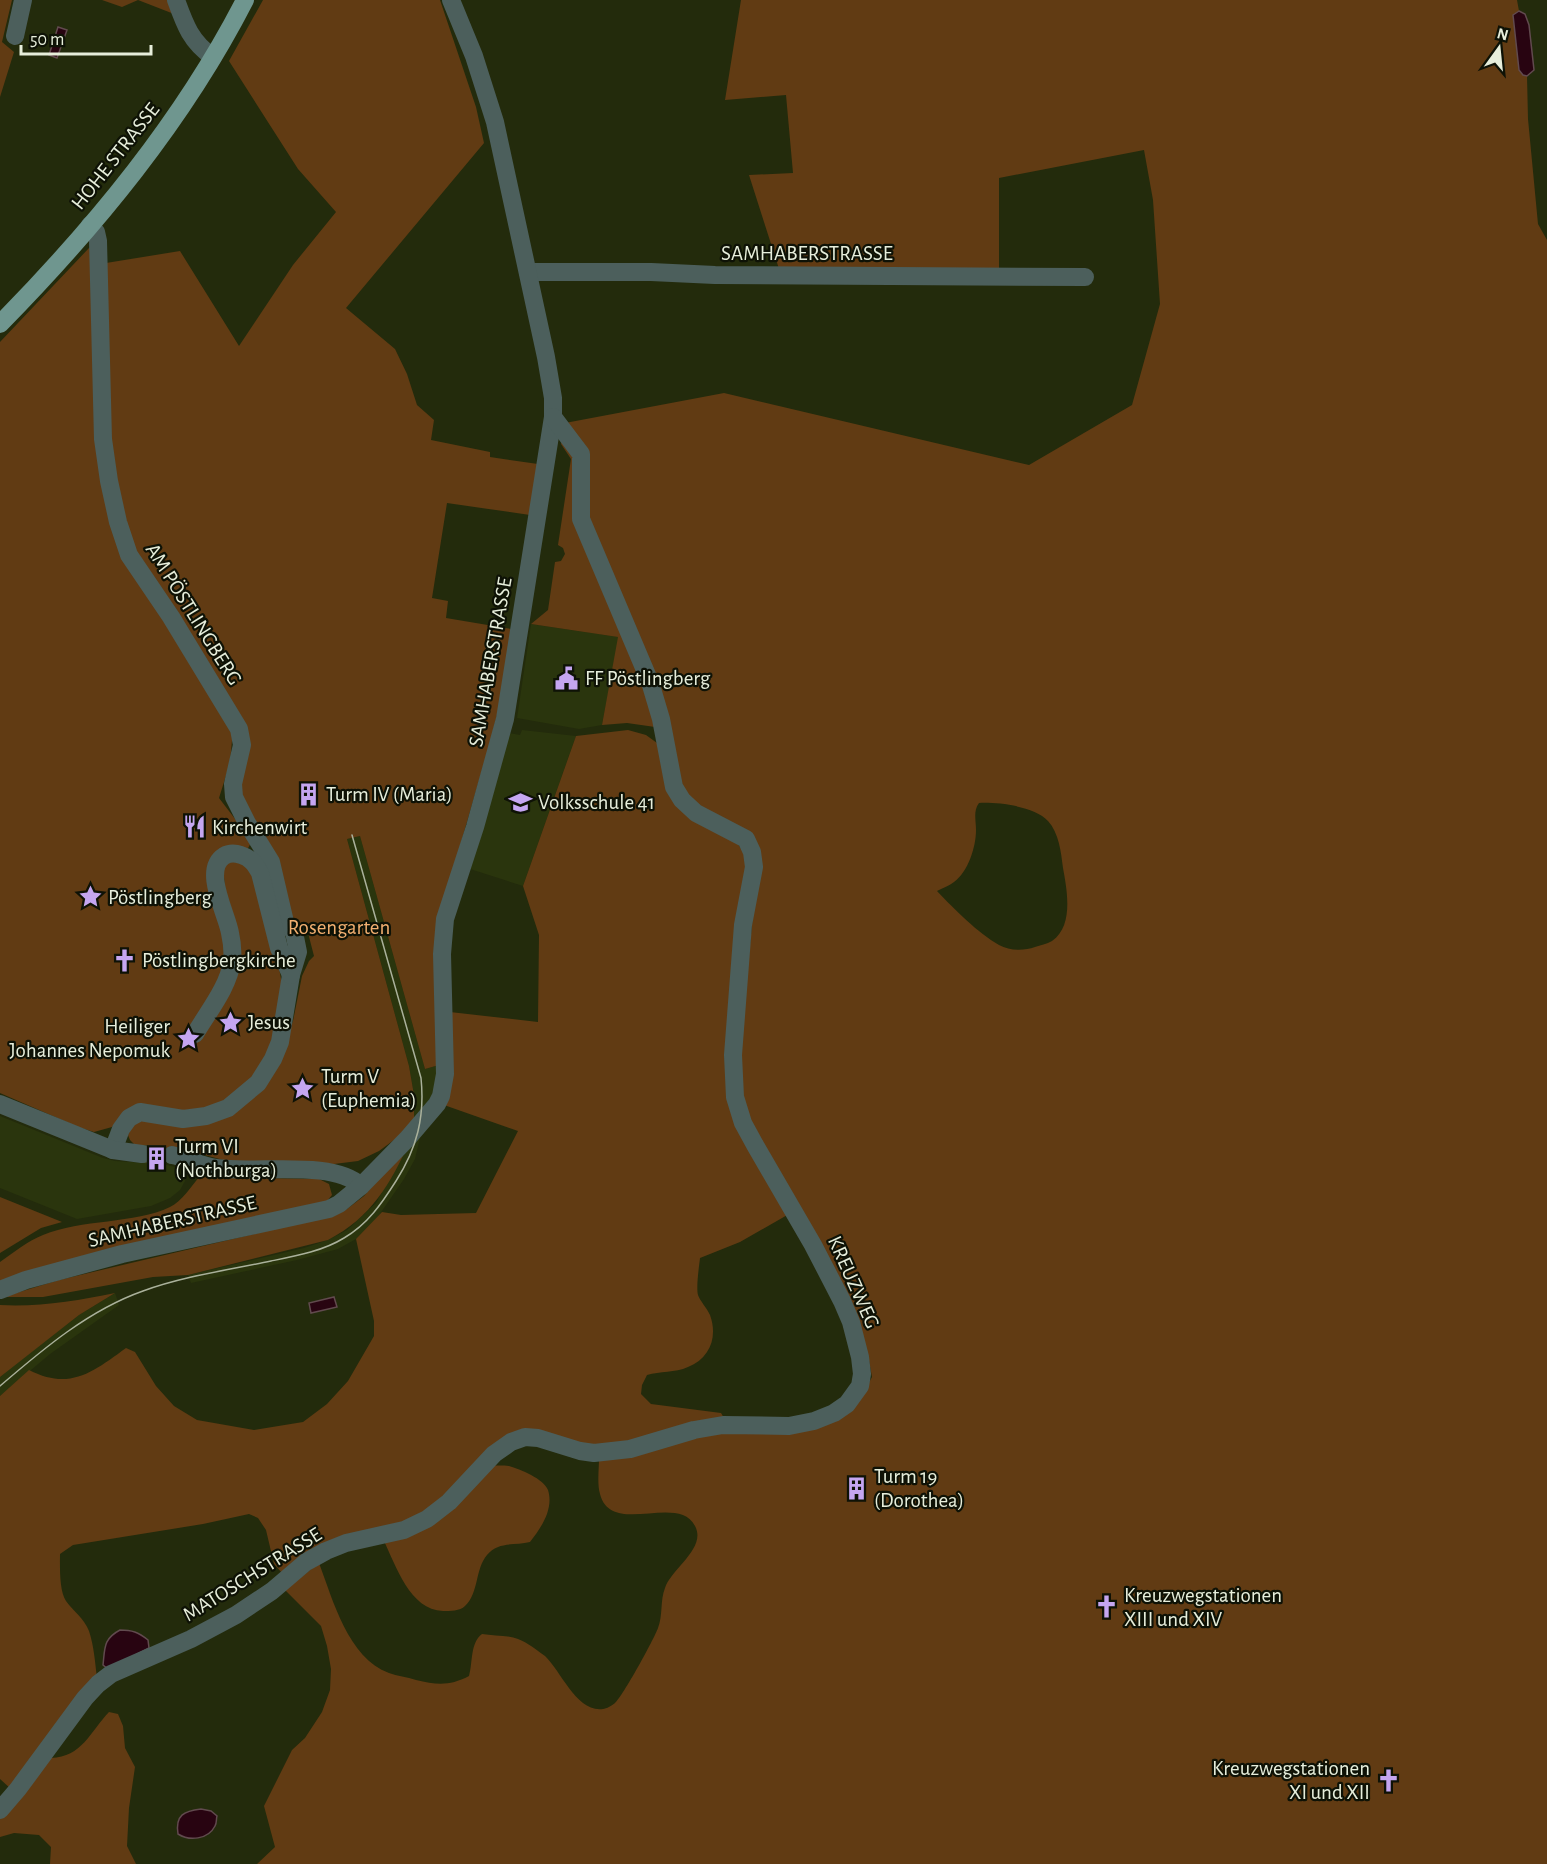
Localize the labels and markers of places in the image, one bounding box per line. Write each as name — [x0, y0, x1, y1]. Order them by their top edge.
public building icon: FF Pöstlingberg — [554, 665, 580, 691]
place label: FF Pöstlingberg — [585, 668, 711, 689]
building icon: Turm IV (Maria) — [295, 781, 321, 807]
place label: Turm IV (Maria) — [326, 784, 453, 805]
school or university icon: Volksschule 41 — [507, 789, 533, 815]
place label: Volksschule 41 — [538, 792, 655, 813]
restaurant icon: Kirchenwirt — [181, 814, 207, 840]
place label: Kirchenwirt — [212, 817, 307, 838]
place icon: Pöstlingberg — [77, 884, 103, 910]
place label: Pöstlingberg — [108, 887, 212, 908]
church icon: Pöstlingbergkirche — [111, 947, 137, 973]
place label: Pöstlingbergkirche — [142, 950, 296, 971]
place icon: Jesus — [217, 1009, 243, 1035]
place label: Jesus — [248, 1012, 290, 1033]
place label: Heiliger Johannes Nepomuk — [9, 1016, 170, 1061]
place icon: Heiliger Johannes Nepomuk — [175, 1025, 201, 1051]
place label: Turm V (Euphemia) — [321, 1066, 417, 1111]
place icon: Turm V (Euphemia) — [290, 1075, 316, 1101]
place label: Turm VI (Nothburga) — [175, 1136, 277, 1181]
building icon: Turm VI (Nothburga) — [144, 1145, 170, 1171]
place label: Turm 19 (Dorothea) — [874, 1466, 964, 1511]
building icon: Turm 19 (Dorothea) — [843, 1475, 869, 1501]
place label: Kreuzwegstationen XIII und XIV — [1124, 1585, 1282, 1630]
church icon: Kreuzwegstationen XIII und XIV — [1093, 1594, 1119, 1620]
place label: Kreuzwegstationen XI und XII — [1212, 1758, 1370, 1803]
church icon: Kreuzwegstationen XI und XII — [1375, 1767, 1401, 1793]

